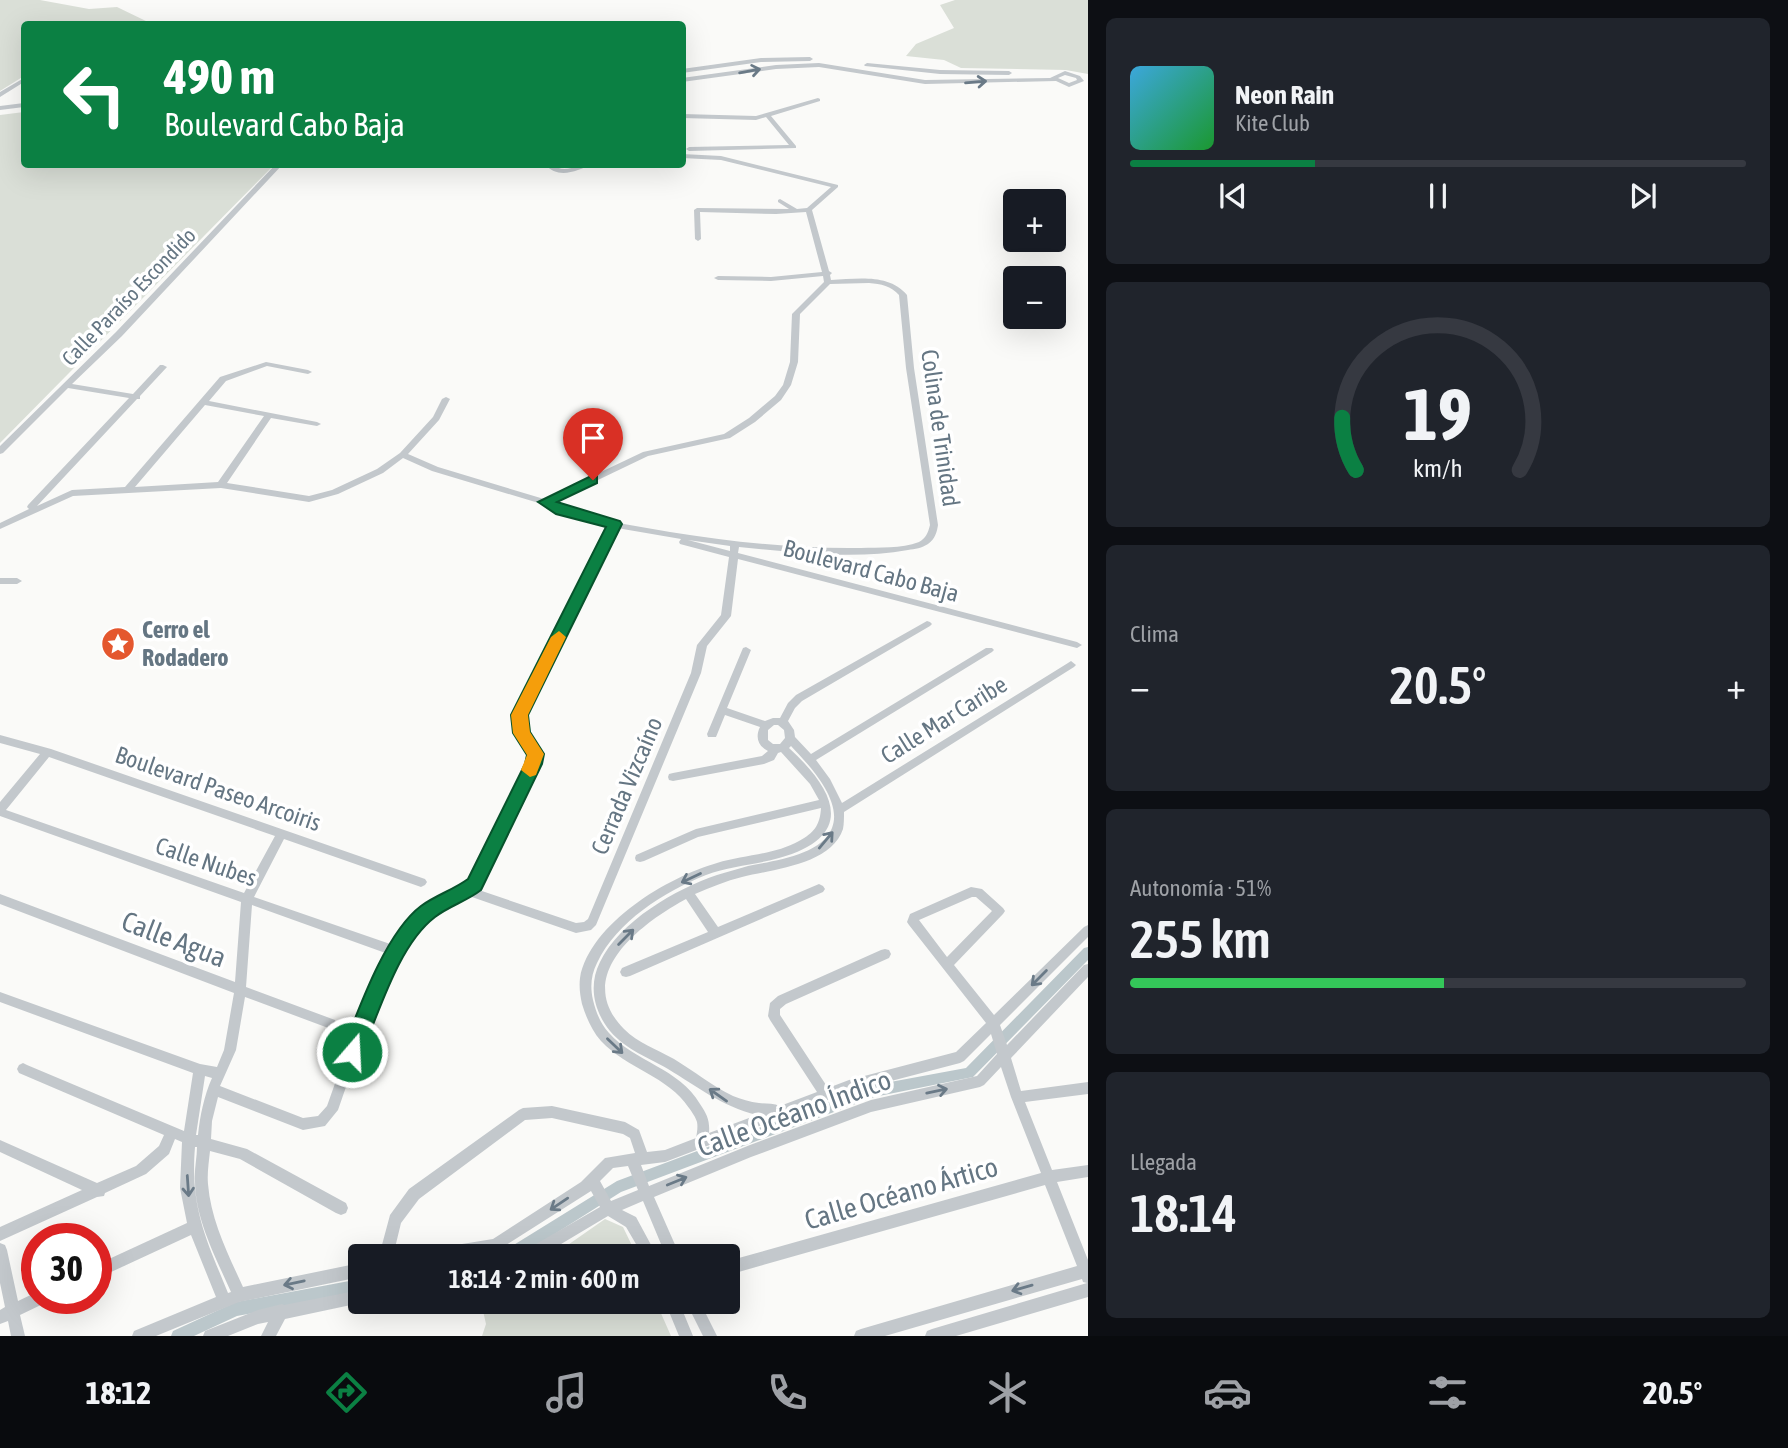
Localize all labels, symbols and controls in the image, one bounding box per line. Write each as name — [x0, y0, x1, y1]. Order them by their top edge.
text: 490 m — [164, 48, 275, 104]
icon: left — [49, 49, 140, 140]
one-way arrow — [738, 64, 761, 78]
one-way arrow — [964, 75, 986, 88]
text: Neon Rain — [1235, 80, 1334, 110]
text: Boulevard Cabo Baja — [164, 106, 405, 143]
text: Kite Club — [1235, 110, 1310, 136]
icon: previous — [1214, 177, 1252, 215]
icon: pause — [1419, 177, 1457, 215]
icon: next — [1624, 177, 1662, 215]
map controls — [1003, 189, 1066, 329]
button: + — [1003, 189, 1066, 252]
street label: Calle Paraíso Escondido — [57, 223, 200, 370]
button: − — [1003, 266, 1066, 329]
street label: Colina de Trinidad — [916, 348, 965, 508]
text: 19 — [1404, 373, 1472, 456]
pin — [563, 408, 623, 480]
icon: arrive — [574, 419, 612, 457]
text: km/h — [1413, 454, 1463, 482]
street label: Boulevard Cabo Baja — [780, 534, 962, 607]
place label: Cerro el Rodadero — [142, 616, 228, 671]
text: Clima — [1130, 621, 1179, 647]
place icon: Cerro el Rodadero — [99, 625, 137, 663]
text: 20.5° — [1390, 655, 1486, 715]
text: − — [1130, 664, 1150, 707]
text: + — [1726, 664, 1746, 707]
street label: Calle Mar Caribe — [876, 670, 1012, 769]
street label: Cerrada Vizcaíno — [585, 713, 668, 859]
street label: Boulevard Paseo Arcoiris — [112, 741, 324, 836]
one-way arrow — [818, 831, 834, 849]
street label: Calle Nubes — [152, 832, 260, 891]
one-way arrow — [681, 871, 702, 885]
text: Autonomía · 51% — [1130, 875, 1271, 901]
street label: Calle Agua — [117, 905, 231, 973]
text: 255 km — [1130, 909, 1271, 969]
one-way arrow — [617, 928, 634, 945]
one-way arrow — [1031, 969, 1048, 986]
position arrow — [315, 1015, 389, 1089]
one-way arrow — [606, 1038, 623, 1055]
street label: Calle Océano Índico — [693, 1063, 895, 1163]
one-way arrow — [925, 1084, 948, 1098]
one-way arrow — [709, 1087, 728, 1102]
text: Llegada — [1130, 1149, 1197, 1175]
street label: Calle Océano Ártico — [801, 1150, 1001, 1236]
one-way arrow — [182, 1174, 195, 1197]
one-way arrow — [665, 1174, 687, 1187]
text: 18:14 — [1130, 1183, 1237, 1243]
one-way arrow — [550, 1197, 569, 1211]
speed limit sign: 30 — [21, 1223, 112, 1314]
text: 18:14 · 2 min · 600 m — [449, 1264, 639, 1294]
one-way arrow — [283, 1277, 306, 1291]
one-way arrow — [1012, 1283, 1034, 1296]
icon: directions — [322, 1368, 371, 1417]
icon: music — [542, 1368, 591, 1417]
icon: phone — [763, 1368, 812, 1417]
icon: climate — [983, 1368, 1032, 1417]
icon: car — [1203, 1368, 1252, 1417]
icon: filters — [1423, 1368, 1472, 1417]
text: 18:12 — [86, 1374, 151, 1411]
text: 20.5° — [1643, 1374, 1702, 1411]

